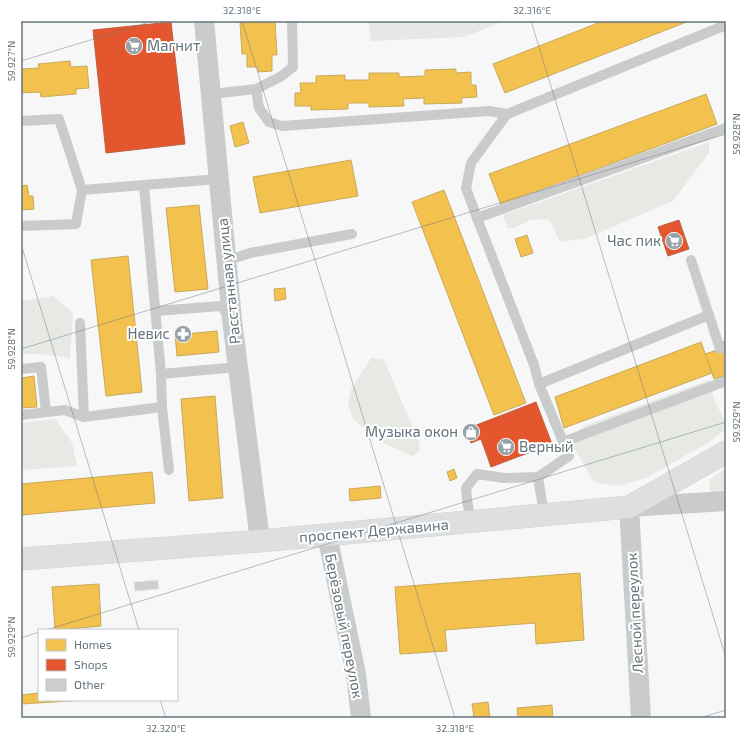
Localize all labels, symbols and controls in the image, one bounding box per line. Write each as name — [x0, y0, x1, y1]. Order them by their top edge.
text: 32.318°E — [223, 4, 262, 16]
text: 32.316°E — [513, 4, 551, 16]
supermarket icon: Магнит — [124, 36, 144, 56]
place label: Магнит — [147, 36, 200, 54]
text: 59.927°N — [5, 41, 17, 81]
text: 59.928°N — [730, 113, 742, 155]
street label: Расстанная улица — [212, 217, 245, 345]
place label: Час пик — [607, 231, 661, 249]
supermarket icon: Час пик — [664, 231, 684, 251]
place label: Невис — [127, 324, 170, 342]
pharmacy icon: Невис — [173, 324, 193, 344]
text: 59.928°N — [5, 328, 17, 370]
text: 59.929°N — [730, 401, 742, 443]
place label: Музыка окон — [365, 422, 458, 441]
shop icon: Музыка окон — [461, 422, 481, 442]
supermarket icon: Верный — [496, 437, 516, 457]
place label: Верный — [519, 437, 574, 455]
street label: проспект Державина — [298, 514, 450, 546]
street label: Берёзовый переулок — [321, 552, 368, 700]
street label: Лесной переулок — [622, 552, 647, 674]
text: 59.929°N — [5, 616, 17, 658]
legend — [38, 629, 178, 701]
text: Homes — [74, 637, 112, 651]
text: Shops — [74, 657, 108, 671]
text: Other — [74, 677, 105, 691]
text: 32.320°E — [146, 722, 186, 734]
text: 32.318°E — [436, 722, 475, 734]

